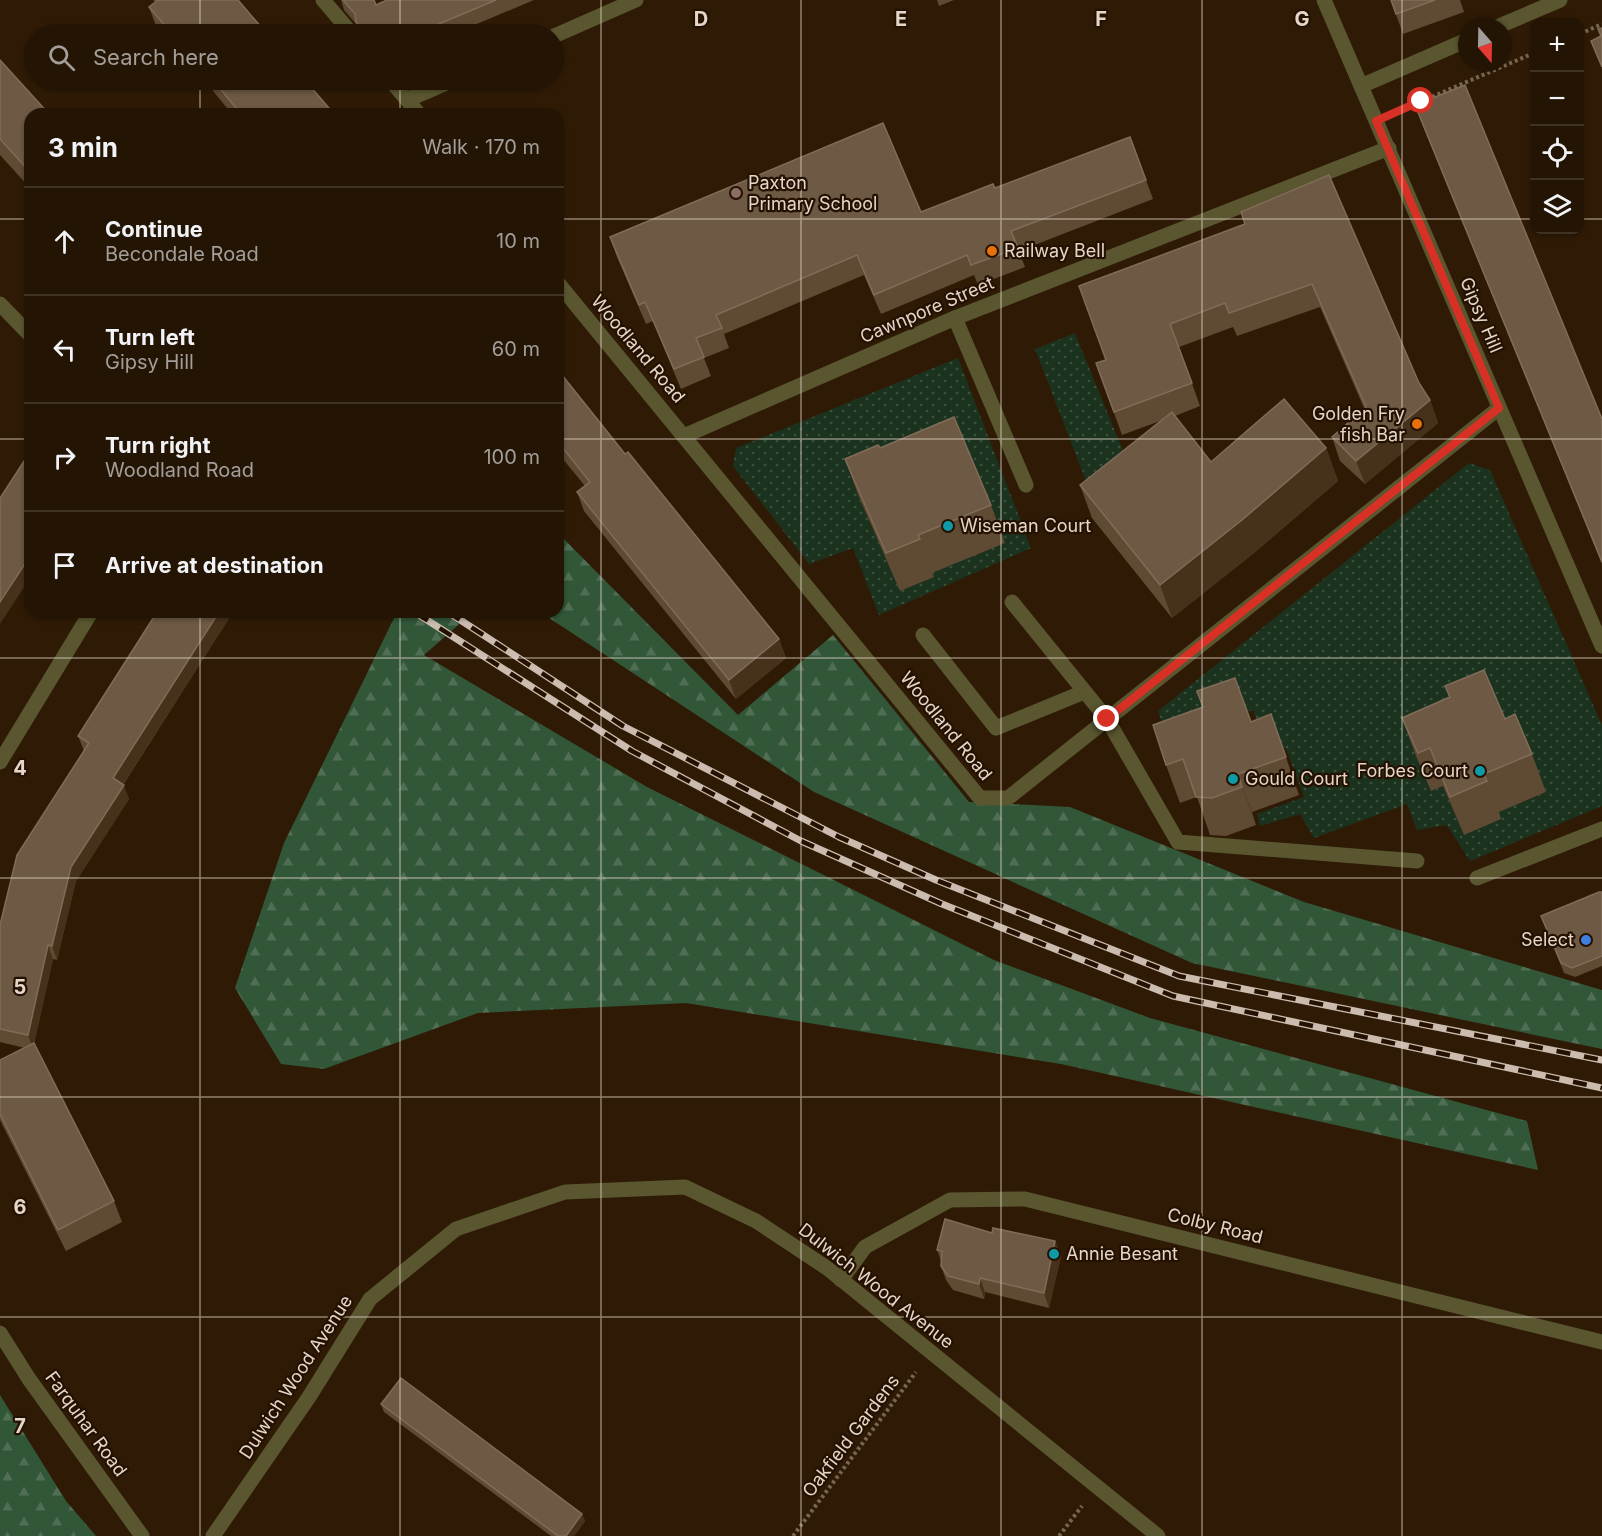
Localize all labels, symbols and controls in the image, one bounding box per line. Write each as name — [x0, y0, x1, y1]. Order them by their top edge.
text: D — [694, 7, 708, 31]
text: E — [895, 7, 907, 31]
text: F — [1095, 7, 1107, 31]
text: G — [1294, 7, 1310, 31]
north arrow — [1458, 18, 1512, 72]
map controls — [1530, 18, 1584, 234]
button: + — [1530, 18, 1584, 72]
search box — [24, 24, 564, 90]
icon: search — [45, 41, 78, 74]
text: Search here — [93, 44, 219, 70]
button: − — [1530, 72, 1584, 126]
route start — [1407, 87, 1433, 113]
button: locate — [1530, 126, 1584, 180]
text: 3 min — [48, 132, 118, 163]
text: Walk · 170 m — [422, 135, 540, 159]
place label: Paxton Primary School — [748, 172, 877, 214]
button: layers — [1530, 180, 1584, 234]
marker: Paxton Primary School — [729, 186, 743, 200]
text: Continue — [105, 216, 203, 242]
icon: ahead — [48, 225, 81, 258]
text: 10 m — [496, 229, 540, 253]
place label: Railway Bell — [1004, 240, 1105, 261]
text: Becondale Road — [105, 242, 259, 266]
marker: Railway Bell — [985, 244, 999, 258]
street label: Cawnpore Street — [857, 272, 997, 347]
street label: Gipsy Hill — [1456, 274, 1507, 356]
street label: Woodland Road — [587, 291, 690, 407]
text: Turn left — [105, 324, 195, 350]
icon: left — [48, 333, 81, 366]
text: 60 m — [492, 337, 540, 361]
text: Gipsy Hill — [105, 350, 194, 374]
place label: Golden Fry fish Bar — [1312, 403, 1405, 445]
marker: Golden Fry fish Bar — [1410, 417, 1424, 431]
text: Turn right — [105, 432, 211, 458]
icon: right — [48, 441, 81, 474]
text: 100 m — [483, 445, 540, 469]
text: Woodland Road — [105, 458, 254, 482]
place label: Wiseman Court — [960, 515, 1091, 536]
marker: Wiseman Court — [941, 519, 955, 533]
icon: arrive — [48, 549, 81, 582]
text: Arrive at destination — [105, 552, 324, 578]
street label: Woodland Road — [896, 667, 997, 784]
route end — [1093, 705, 1119, 731]
text: 4 — [13, 756, 27, 780]
place label: Forbes Court — [1357, 760, 1468, 781]
marker: Forbes Court — [1473, 764, 1487, 778]
place label: Gould Court — [1245, 768, 1348, 789]
marker: Gould Court — [1226, 772, 1240, 786]
place label: Select — [1521, 929, 1574, 950]
marker: Select — [1579, 933, 1593, 947]
text: 5 — [14, 975, 26, 999]
text: 6 — [14, 1195, 27, 1219]
street label: Colby Road — [1165, 1204, 1265, 1248]
street label: Dulwich Wood Avenue — [795, 1219, 958, 1353]
place label: Annie Besant — [1066, 1243, 1178, 1264]
marker: Annie Besant — [1047, 1247, 1061, 1261]
street label: Dulwich Wood Avenue — [235, 1291, 356, 1462]
street label: Farquhar Road — [41, 1367, 131, 1480]
street label: Oakfield Gardens — [798, 1371, 903, 1501]
text: 7 — [14, 1414, 26, 1438]

